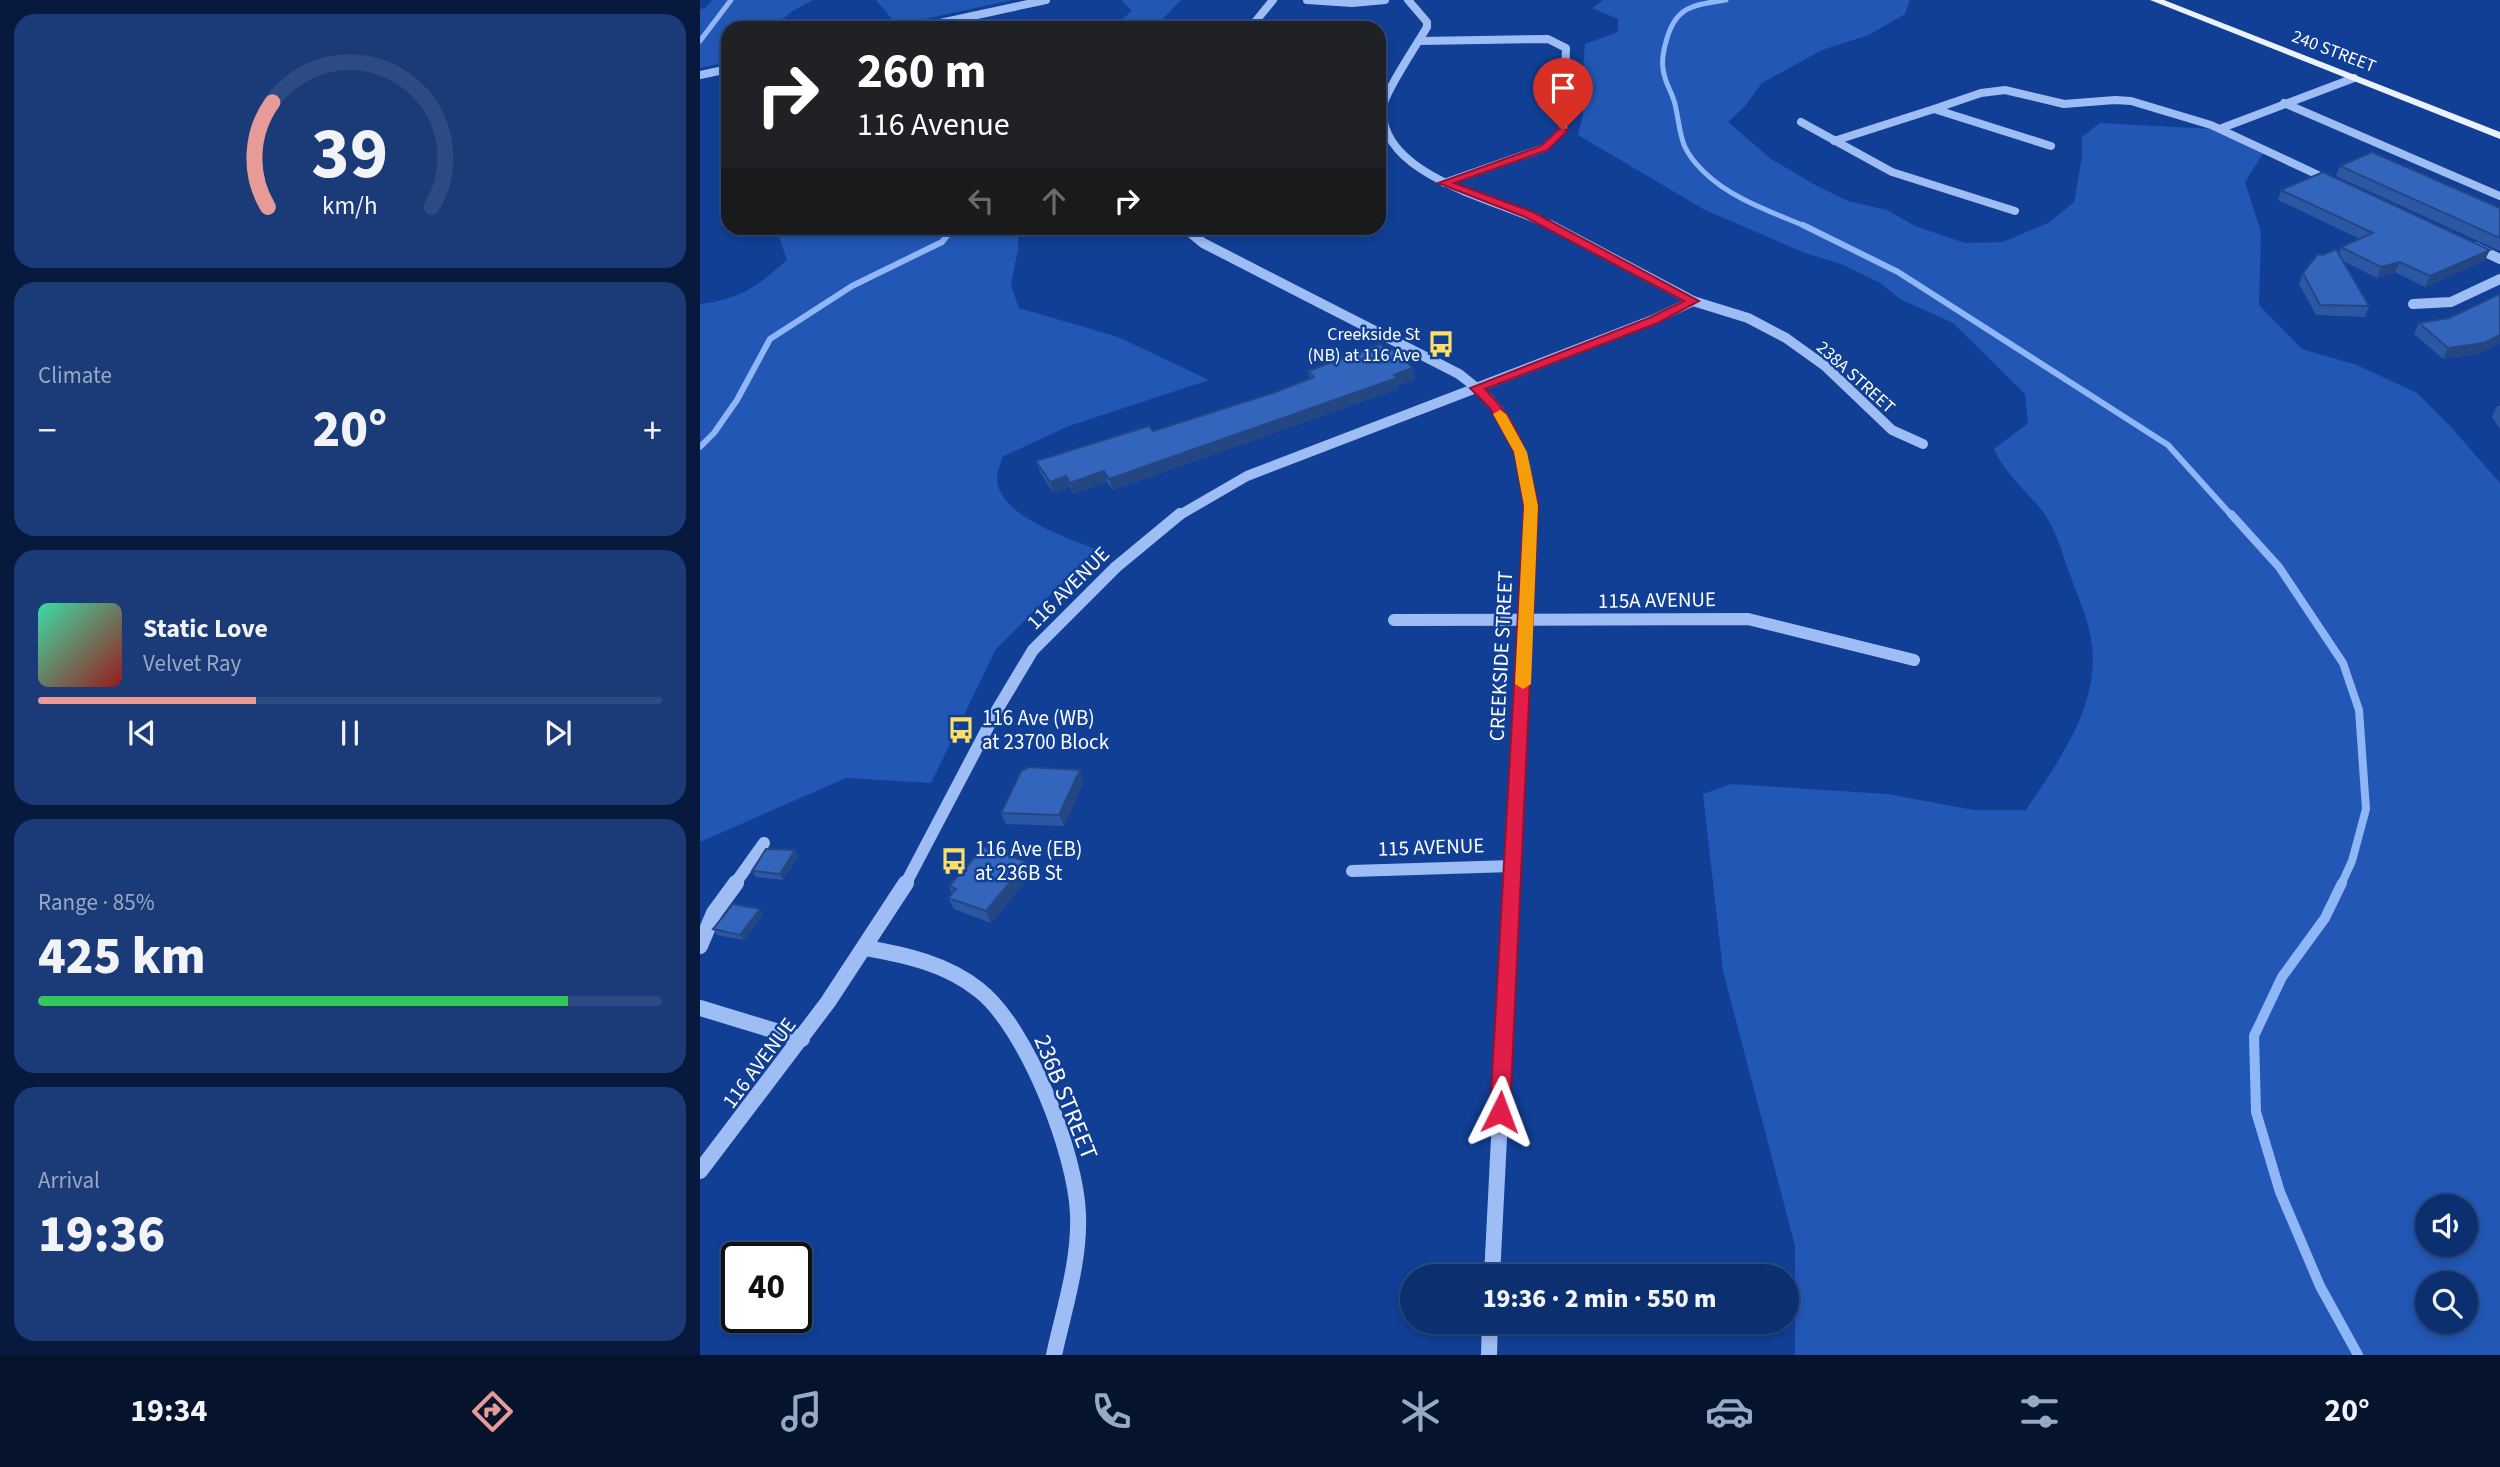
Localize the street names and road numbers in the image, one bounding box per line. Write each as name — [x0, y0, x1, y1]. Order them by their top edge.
street label: 240 STREET — [2288, 24, 2380, 79]
street label: 238A STREET — [1811, 335, 1901, 420]
street label: 116 AVENUE — [1020, 540, 1116, 636]
street label: CREEKSIDE STREET — [1482, 570, 1520, 742]
street label: 115A AVENUE — [1598, 584, 1716, 616]
street label: 115 AVENUE — [1377, 830, 1485, 864]
street label: 116 AVENUE — [715, 1011, 803, 1115]
street label: 236B STREET — [1025, 1030, 1106, 1165]

